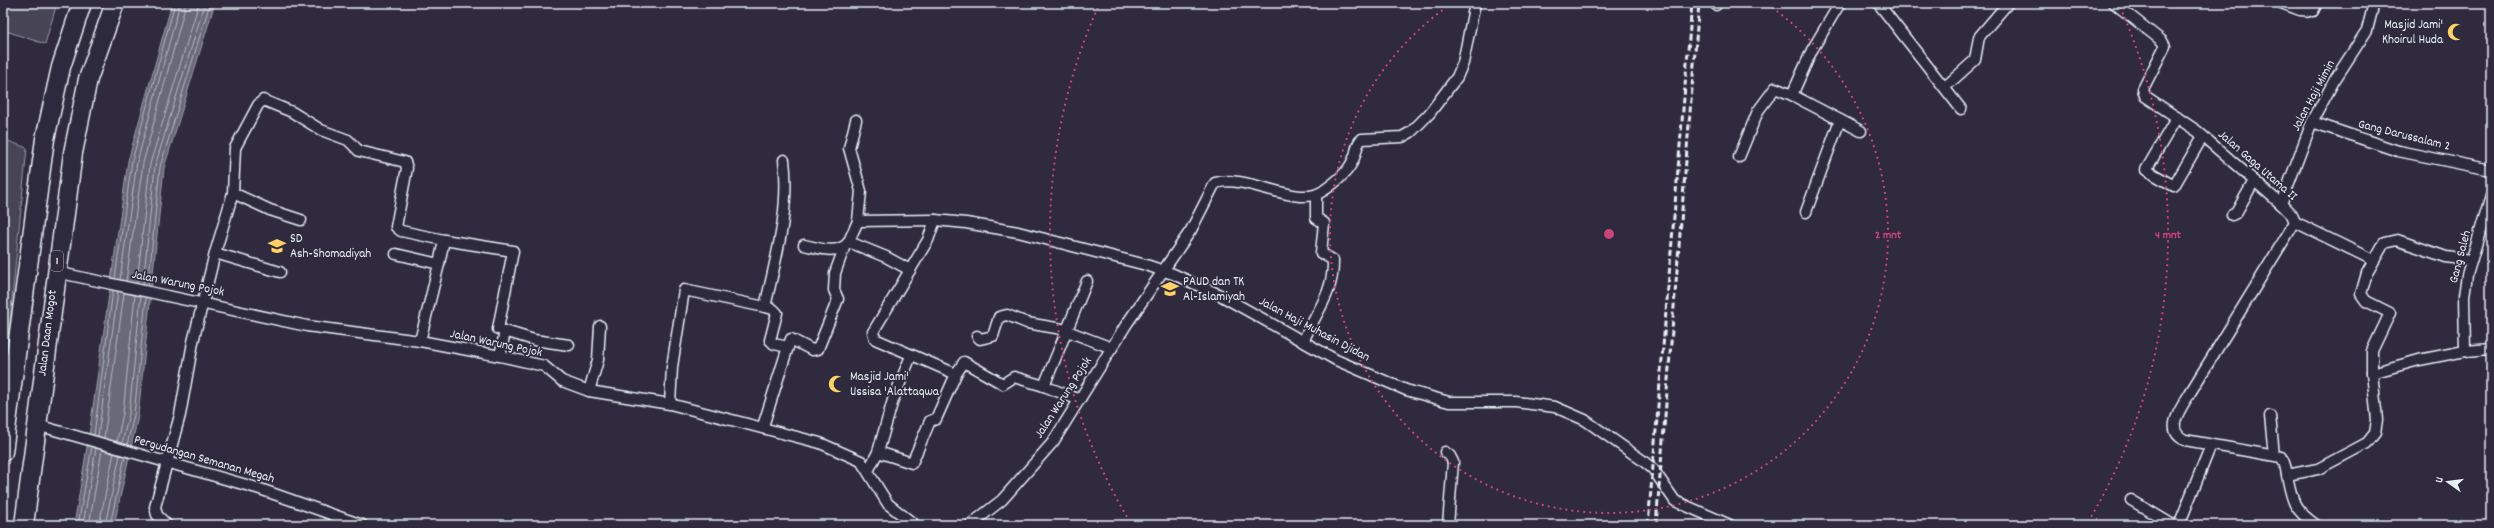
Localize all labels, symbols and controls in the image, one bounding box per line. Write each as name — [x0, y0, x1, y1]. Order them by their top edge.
place label: Masjid Jami' Khoirul Huda — [2382, 16, 2444, 50]
mosque icon: Masjid Jami' Khoirul Huda — [2446, 22, 2466, 42]
street label: Jalan Haji Mimin — [2287, 57, 2341, 135]
street label: Gang Darussalam 2 — [2356, 115, 2452, 157]
street label: Jalan Gaga Utama II — [2213, 126, 2301, 206]
centre of rings — [1602, 227, 1616, 241]
text: 2 mnt — [1875, 227, 1902, 244]
text: 4 mnt — [2155, 227, 2182, 244]
street label: Gang Saleh — [2445, 228, 2477, 286]
place label: SD Ash-Shomadiyah — [290, 230, 371, 264]
school or university icon: SD Ash-Shomadiyah — [267, 236, 287, 256]
road number: 1 — [51, 251, 63, 271]
street label: Jalan Warung Pojok — [130, 266, 226, 302]
place label: PAUD dan TK Al-Islamiyah — [1183, 273, 1245, 307]
school or university icon: PAUD dan TK Al-Islamiyah — [1160, 279, 1180, 299]
street label: Jalan Daan Mogot — [33, 289, 63, 377]
street label: Jalan Haji Muhasin Djidan — [1255, 293, 1373, 367]
street label: Jalan Warung Pojok — [448, 325, 544, 363]
street label: Jalan Warung Pojok — [1030, 353, 1098, 443]
place label: Masjid Jami' Ussisa 'Alattaqwa — [850, 368, 940, 402]
mosque icon: Masjid Jami' Ussisa 'Alattaqwa — [827, 374, 847, 394]
street label: Pergudangan Semanan Megah — [132, 431, 277, 489]
north arrow — [2428, 462, 2468, 502]
text: U — [2432, 476, 2449, 485]

